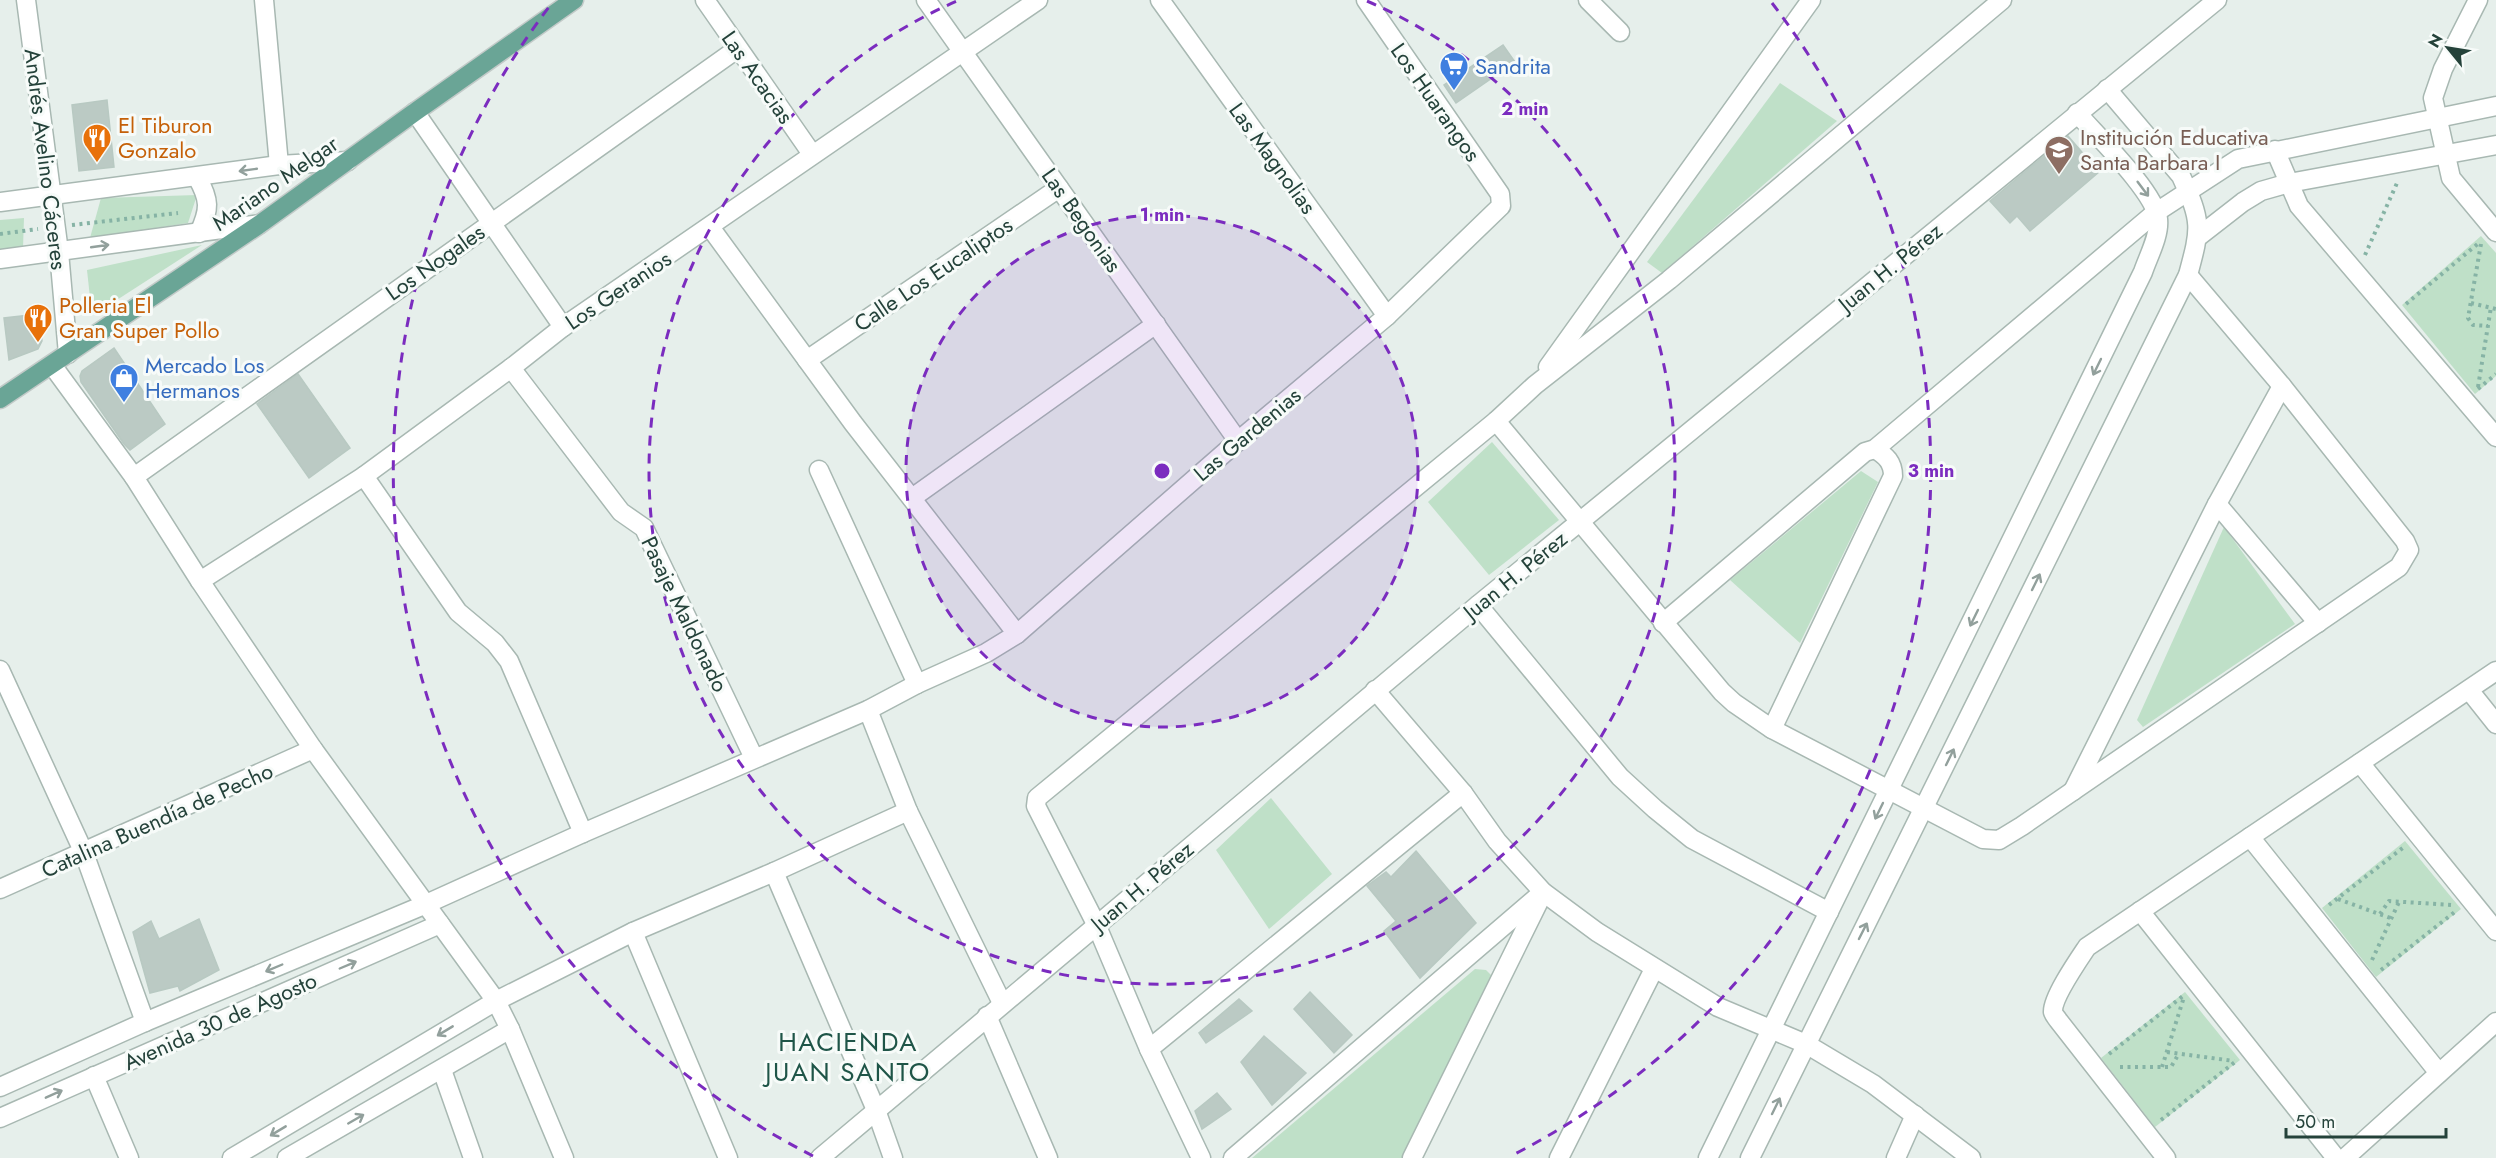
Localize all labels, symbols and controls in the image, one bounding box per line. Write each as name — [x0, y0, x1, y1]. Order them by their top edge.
north arrow — [2418, 18, 2478, 78]
street label: Las Acacias — [714, 24, 802, 130]
text: N — [2422, 29, 2449, 52]
street label: Los Huarangos — [1383, 36, 1489, 168]
street label: Andrés Avelino Cáceres — [17, 47, 75, 272]
supermarket icon: Sandrita — [1438, 50, 1470, 92]
place label: Sandrita — [1475, 50, 1551, 82]
street label: Las Magnolias — [1222, 96, 1324, 220]
text: 2 min — [1501, 96, 1549, 122]
place label: El Tiburon Gonzalo — [118, 109, 213, 166]
place label: Institución Educativa Santa Barbara I — [2080, 121, 2269, 178]
restaurant icon: El Tiburon Gonzalo — [81, 122, 113, 164]
street label: Mariano Melgar — [205, 127, 345, 238]
school or university icon: Institución Educativa Santa Barbara I — [2043, 134, 2075, 176]
street label: Las Begonias — [1034, 161, 1130, 279]
one-way arrow — [238, 164, 258, 175]
one-way arrow — [2136, 181, 2149, 197]
text: 1 min — [1140, 202, 1184, 228]
street label: Calle Los Eucaliptos — [847, 209, 1019, 339]
street label: Juan H. Pérez — [1829, 215, 1949, 321]
street label: Los Nogales — [379, 216, 491, 308]
one-way arrow — [89, 241, 109, 252]
street label: Los Geranios — [558, 243, 678, 337]
place label: Polleria El Gran Super Pollo — [59, 289, 220, 346]
restaurant icon: Polleria El Gran Super Pollo — [22, 302, 54, 344]
place label: Mercado Los Hermanos — [145, 349, 265, 406]
one-way arrow — [2090, 358, 2102, 376]
shop icon: Mercado Los Hermanos — [108, 362, 140, 404]
street label: Las Gardenias — [1186, 379, 1308, 489]
text: 3 min — [1908, 458, 1954, 484]
centre of rings — [1152, 461, 1172, 481]
street label: Juan H. Pérez — [1454, 523, 1574, 629]
street label: Pasaje Maldonado — [633, 531, 737, 697]
one-way arrow — [2031, 573, 2043, 591]
one-way arrow — [1967, 608, 1979, 626]
one-way arrow — [1944, 748, 1956, 766]
street label: Catalina Buendía de Pecho — [36, 754, 278, 886]
one-way arrow — [1872, 802, 1884, 820]
street label: Juan H. Pérez — [1081, 833, 1200, 941]
one-way arrow — [1857, 922, 1869, 940]
one-way arrow — [338, 959, 356, 971]
one-way arrow — [265, 962, 283, 974]
street label: Avenida 30 de Agosto — [118, 964, 322, 1078]
district label: HACIENDA JUAN SANTO — [762, 1023, 931, 1091]
one-way arrow — [437, 1025, 454, 1037]
one-way arrow — [44, 1088, 62, 1099]
one-way arrow — [1770, 1097, 1782, 1115]
scale bar — [2286, 1101, 2446, 1139]
text: 50 m — [2295, 1109, 2335, 1135]
one-way arrow — [347, 1113, 364, 1125]
one-way arrow — [270, 1125, 287, 1137]

